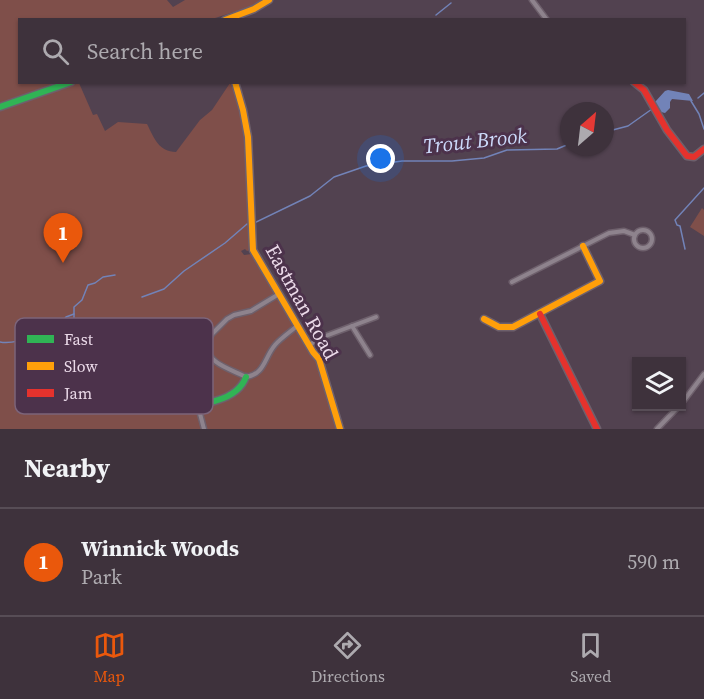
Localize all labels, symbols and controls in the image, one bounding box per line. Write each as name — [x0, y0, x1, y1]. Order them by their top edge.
search box — [18, 18, 686, 84]
icon: search — [39, 35, 72, 68]
text: Search here — [87, 36, 203, 66]
north arrow — [560, 102, 614, 156]
water label: Trout Brook — [422, 121, 528, 160]
your location — [366, 144, 395, 173]
pin: 1 — [44, 214, 82, 263]
street label: Eastman Road — [259, 239, 345, 365]
legend — [15, 318, 213, 414]
text: Fast — [64, 328, 94, 350]
text: Slow — [64, 355, 99, 377]
map controls — [632, 357, 686, 411]
button: layers — [632, 357, 686, 411]
text: Jam — [63, 382, 92, 404]
text: Nearby — [24, 450, 110, 486]
text: Winnick Woods — [81, 533, 239, 563]
text: 1 — [38, 548, 49, 576]
text: 590 m — [627, 548, 680, 576]
text: Park — [81, 563, 122, 591]
tab: Map — [93, 629, 126, 687]
tab: Directions — [311, 629, 385, 687]
tab: Saved — [570, 629, 611, 687]

